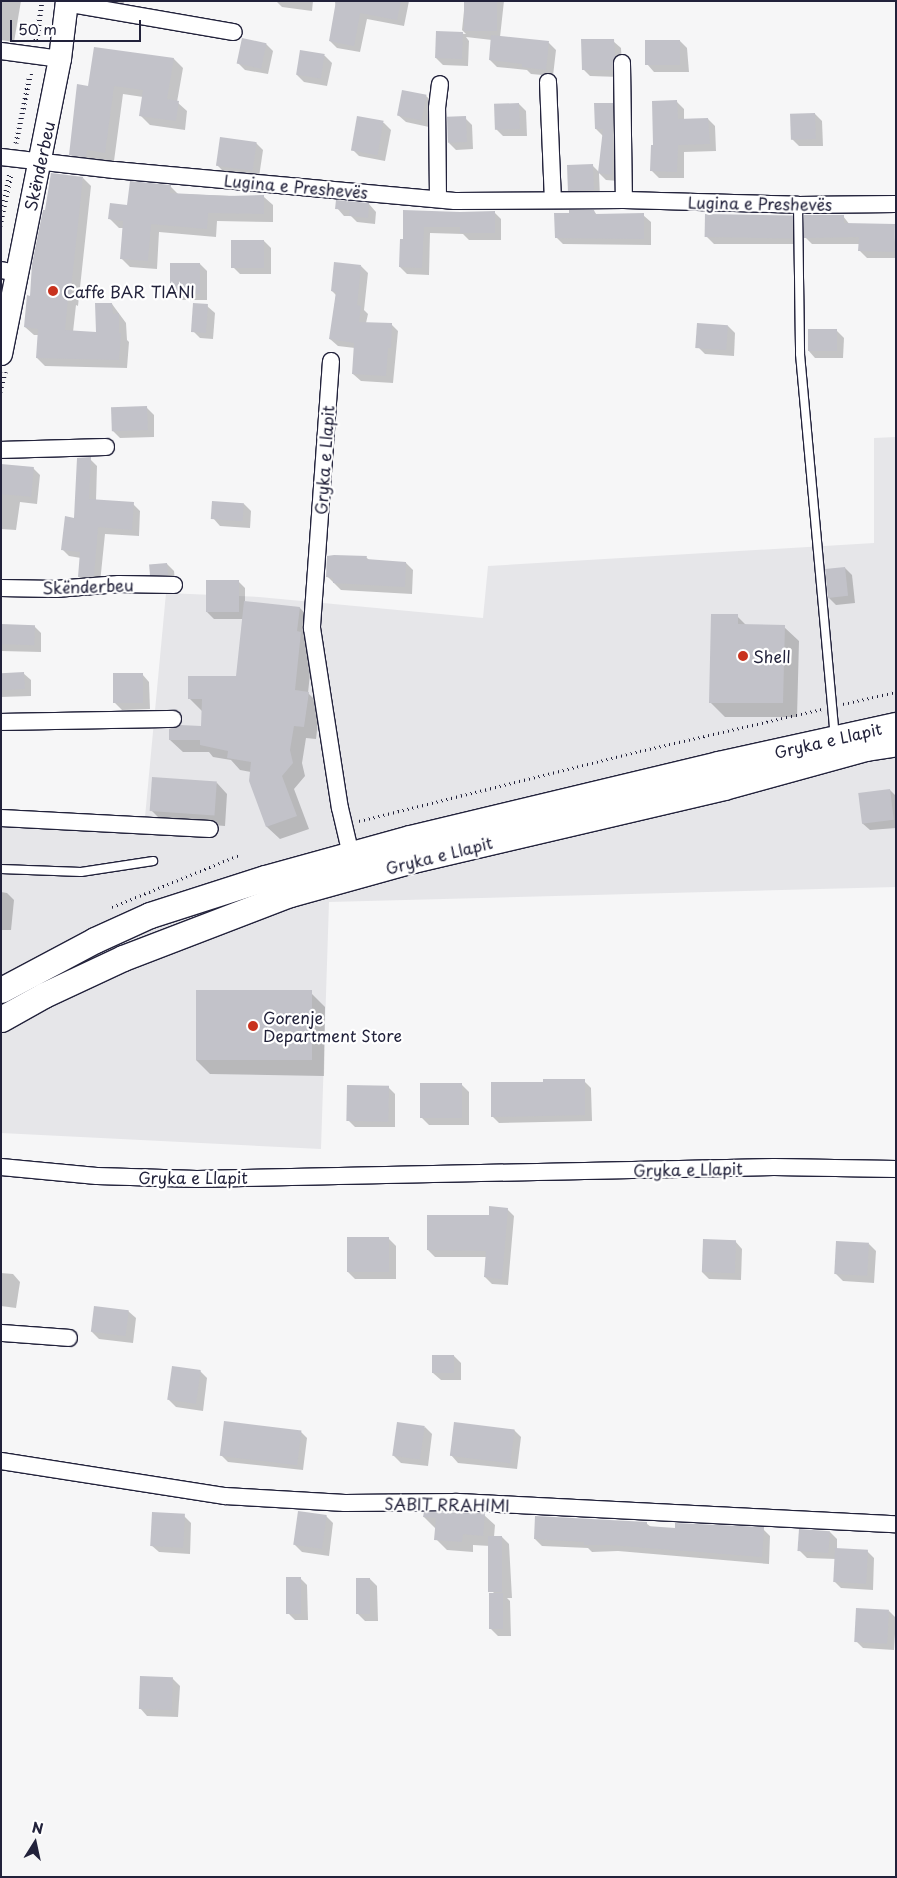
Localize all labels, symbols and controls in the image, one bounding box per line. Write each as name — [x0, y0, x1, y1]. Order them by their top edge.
scale bar — [12, 10, 144, 42]
text: 50 m — [18, 17, 57, 40]
street label: Skënderbeu — [20, 119, 58, 213]
street label: Lugina e Preshevës — [223, 170, 369, 202]
street label: Lugina e Preshevës — [688, 192, 832, 214]
place label: Caffe BAR TIANI — [63, 281, 195, 301]
marker: Caffe BAR TIANI — [47, 285, 59, 297]
street label: Gryka e Llapit — [311, 404, 337, 516]
street label: Skënderbeu — [42, 575, 134, 597]
place label: Shell — [753, 646, 791, 666]
marker: Shell — [737, 650, 749, 662]
street label: Gryka e Llapit — [772, 718, 884, 762]
street label: Gryka e Llapit — [383, 832, 495, 878]
place label: Gorenje Department Store — [263, 1007, 402, 1045]
marker: Gorenje Department Store — [247, 1020, 259, 1032]
street label: Gryka e Llapit — [633, 1158, 743, 1180]
street label: Gryka e Llapit — [138, 1167, 248, 1187]
street label: SABIT RRAHIMI — [385, 1493, 509, 1515]
text: N — [30, 1816, 45, 1839]
north arrow — [10, 1818, 60, 1868]

